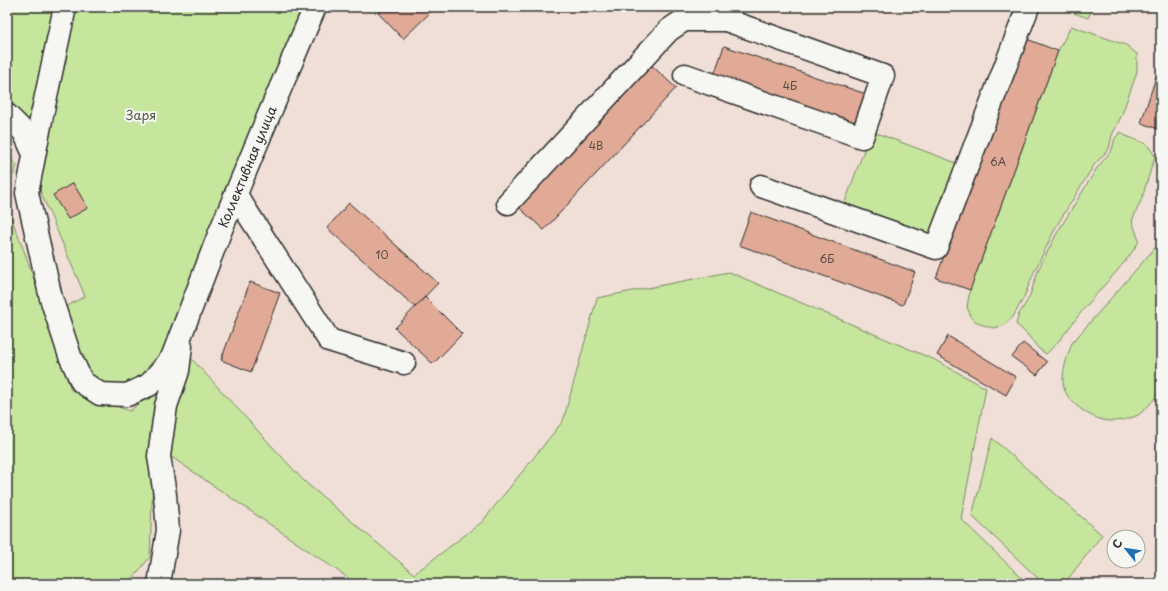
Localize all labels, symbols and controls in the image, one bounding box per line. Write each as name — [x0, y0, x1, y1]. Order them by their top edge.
house number: 4Б — [783, 77, 797, 94]
street label: Коллективная улица — [213, 102, 281, 230]
park label: Заря — [126, 105, 156, 124]
house number: 4В — [589, 137, 603, 154]
house number: 6А — [990, 153, 1007, 170]
house number: 10 — [376, 246, 388, 263]
house number: 6Б — [820, 250, 834, 267]
north arrow — [1106, 529, 1146, 569]
text: С — [1107, 536, 1126, 552]

